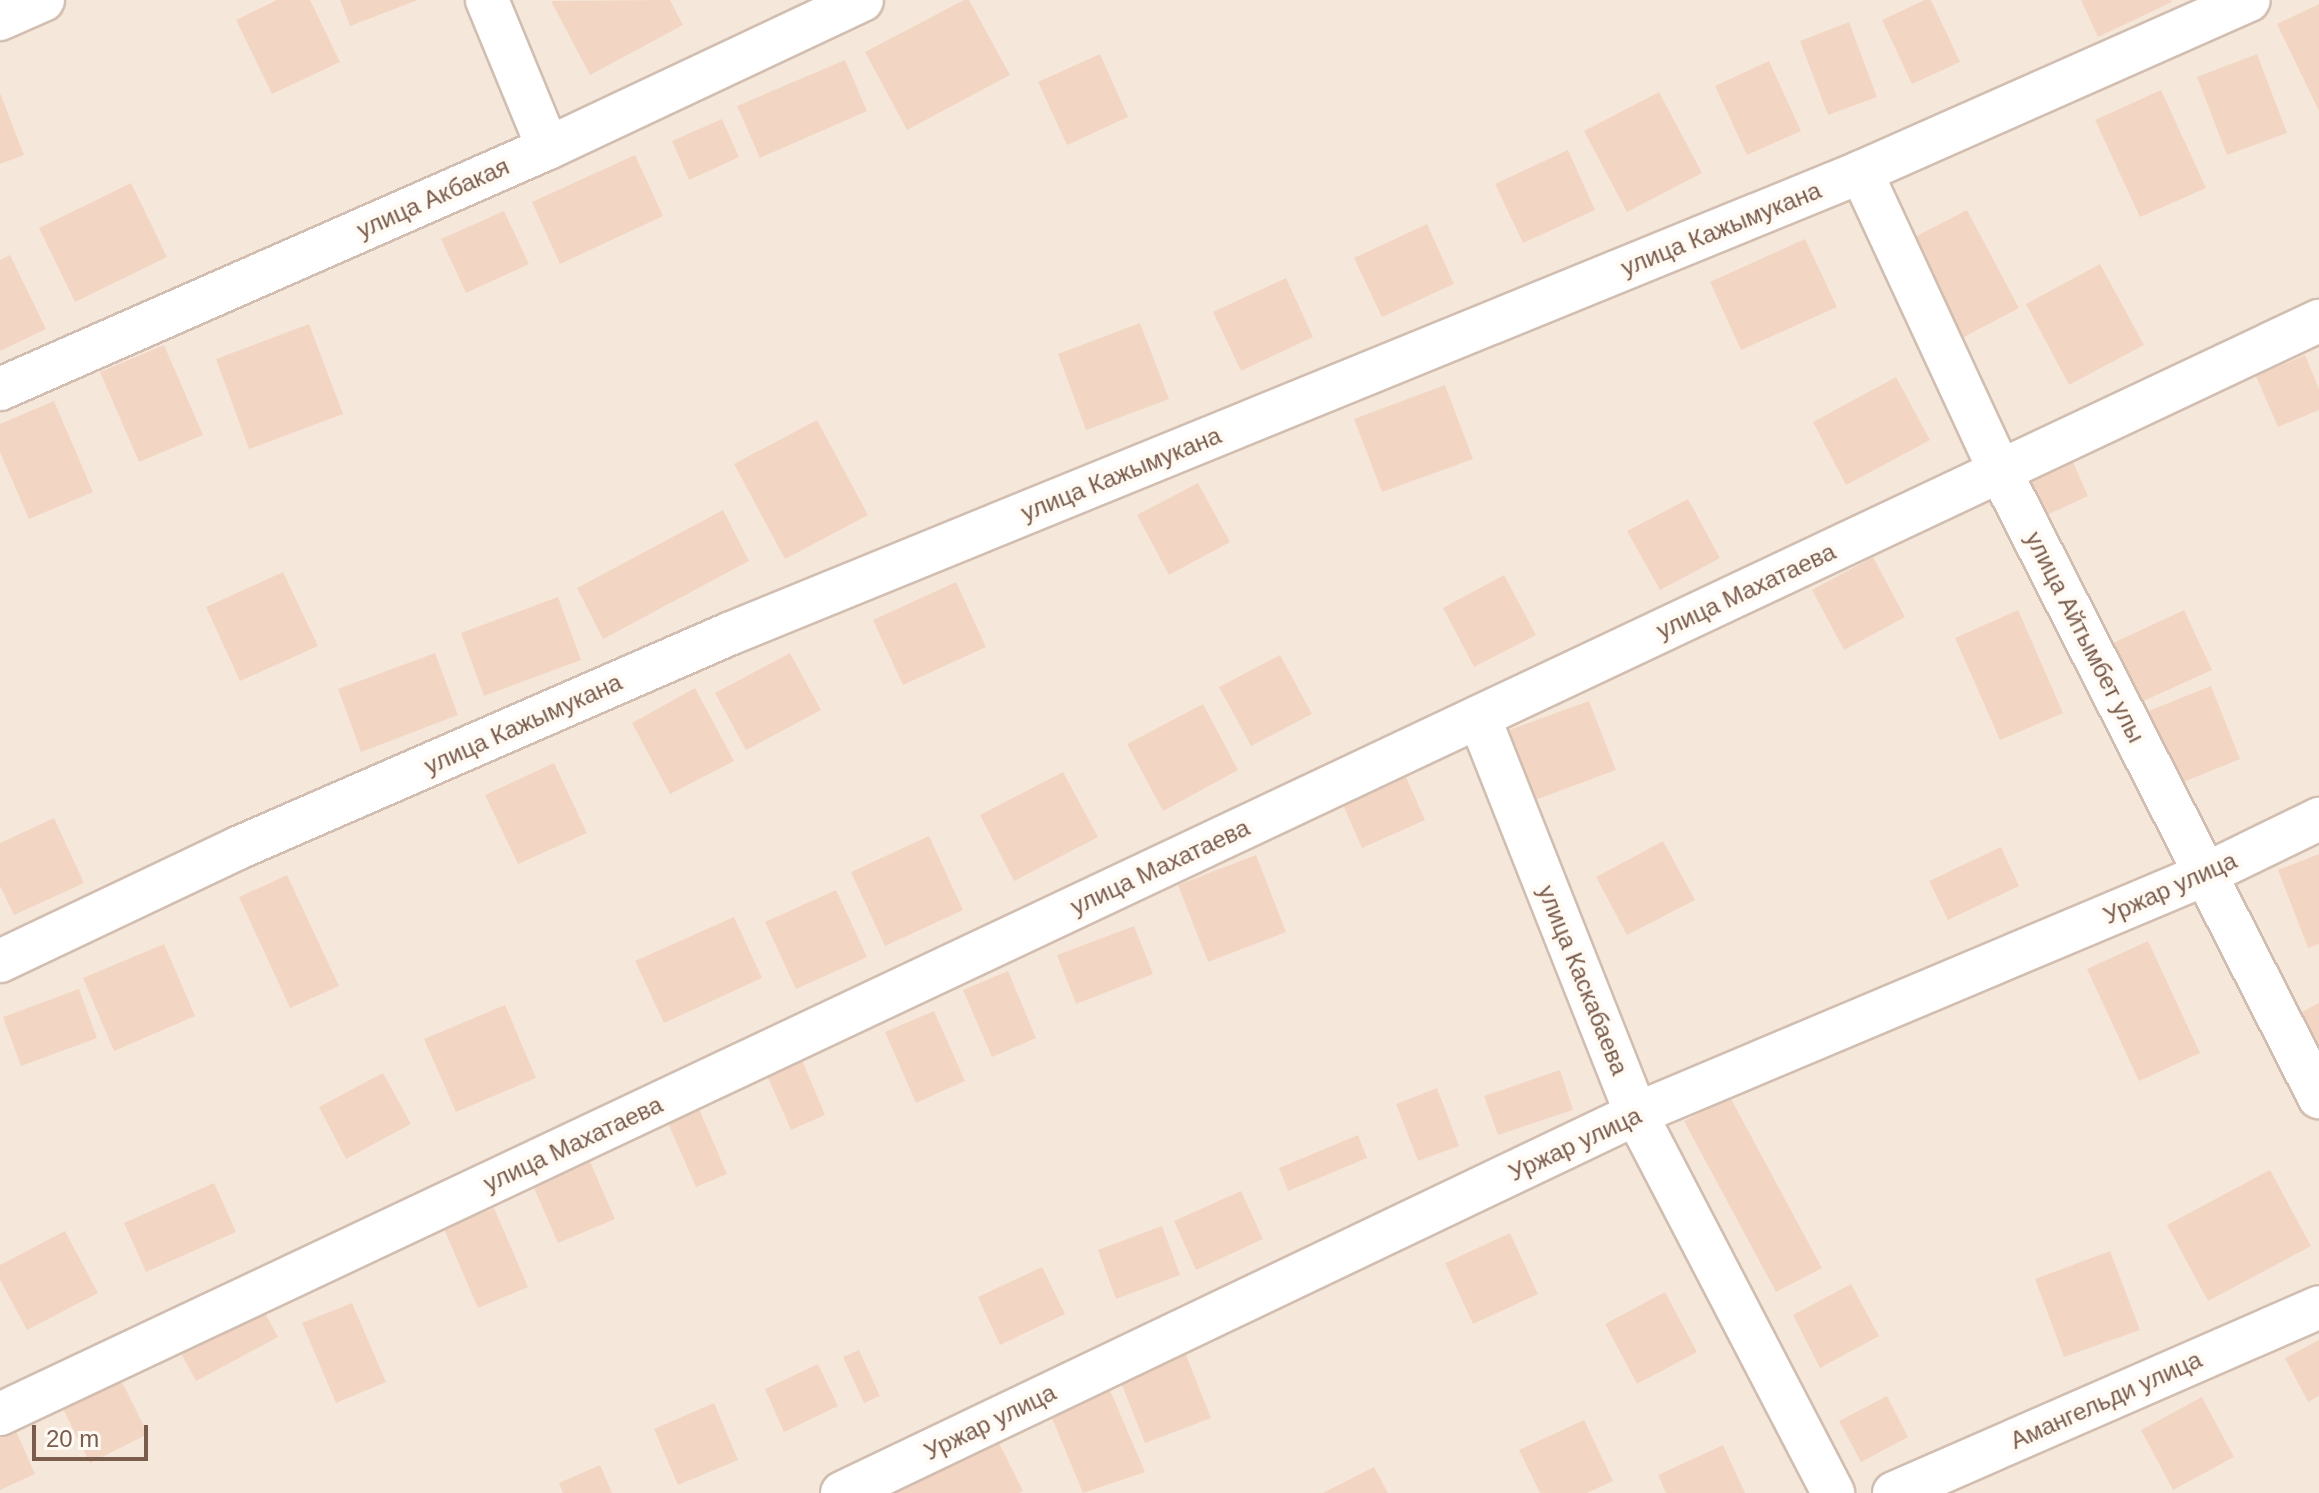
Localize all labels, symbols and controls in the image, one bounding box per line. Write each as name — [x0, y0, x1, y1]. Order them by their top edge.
street label: улица Акбакая — [352, 152, 514, 244]
street label: улица Кажымукана — [1617, 176, 1825, 282]
street label: улица Кажымукана — [1017, 421, 1225, 527]
street label: улица Айтымбет улы — [2019, 527, 2151, 747]
street label: улица Махатаева — [1652, 537, 1840, 645]
street label: улица Кажымукана — [420, 668, 626, 780]
street label: улица Махатаева — [1066, 813, 1254, 921]
street label: Уржар улица — [2099, 846, 2241, 930]
street label: улица Каскабаева — [1532, 881, 1634, 1079]
street label: улица Махатаева — [479, 1090, 667, 1198]
street label: Уржар улица — [1504, 1101, 1646, 1187]
street label: Амангельди улица — [2006, 1345, 2206, 1455]
street label: Уржар улица — [919, 1378, 1061, 1466]
scale bar — [36, 1409, 152, 1459]
text: 20 m — [46, 1425, 99, 1452]

